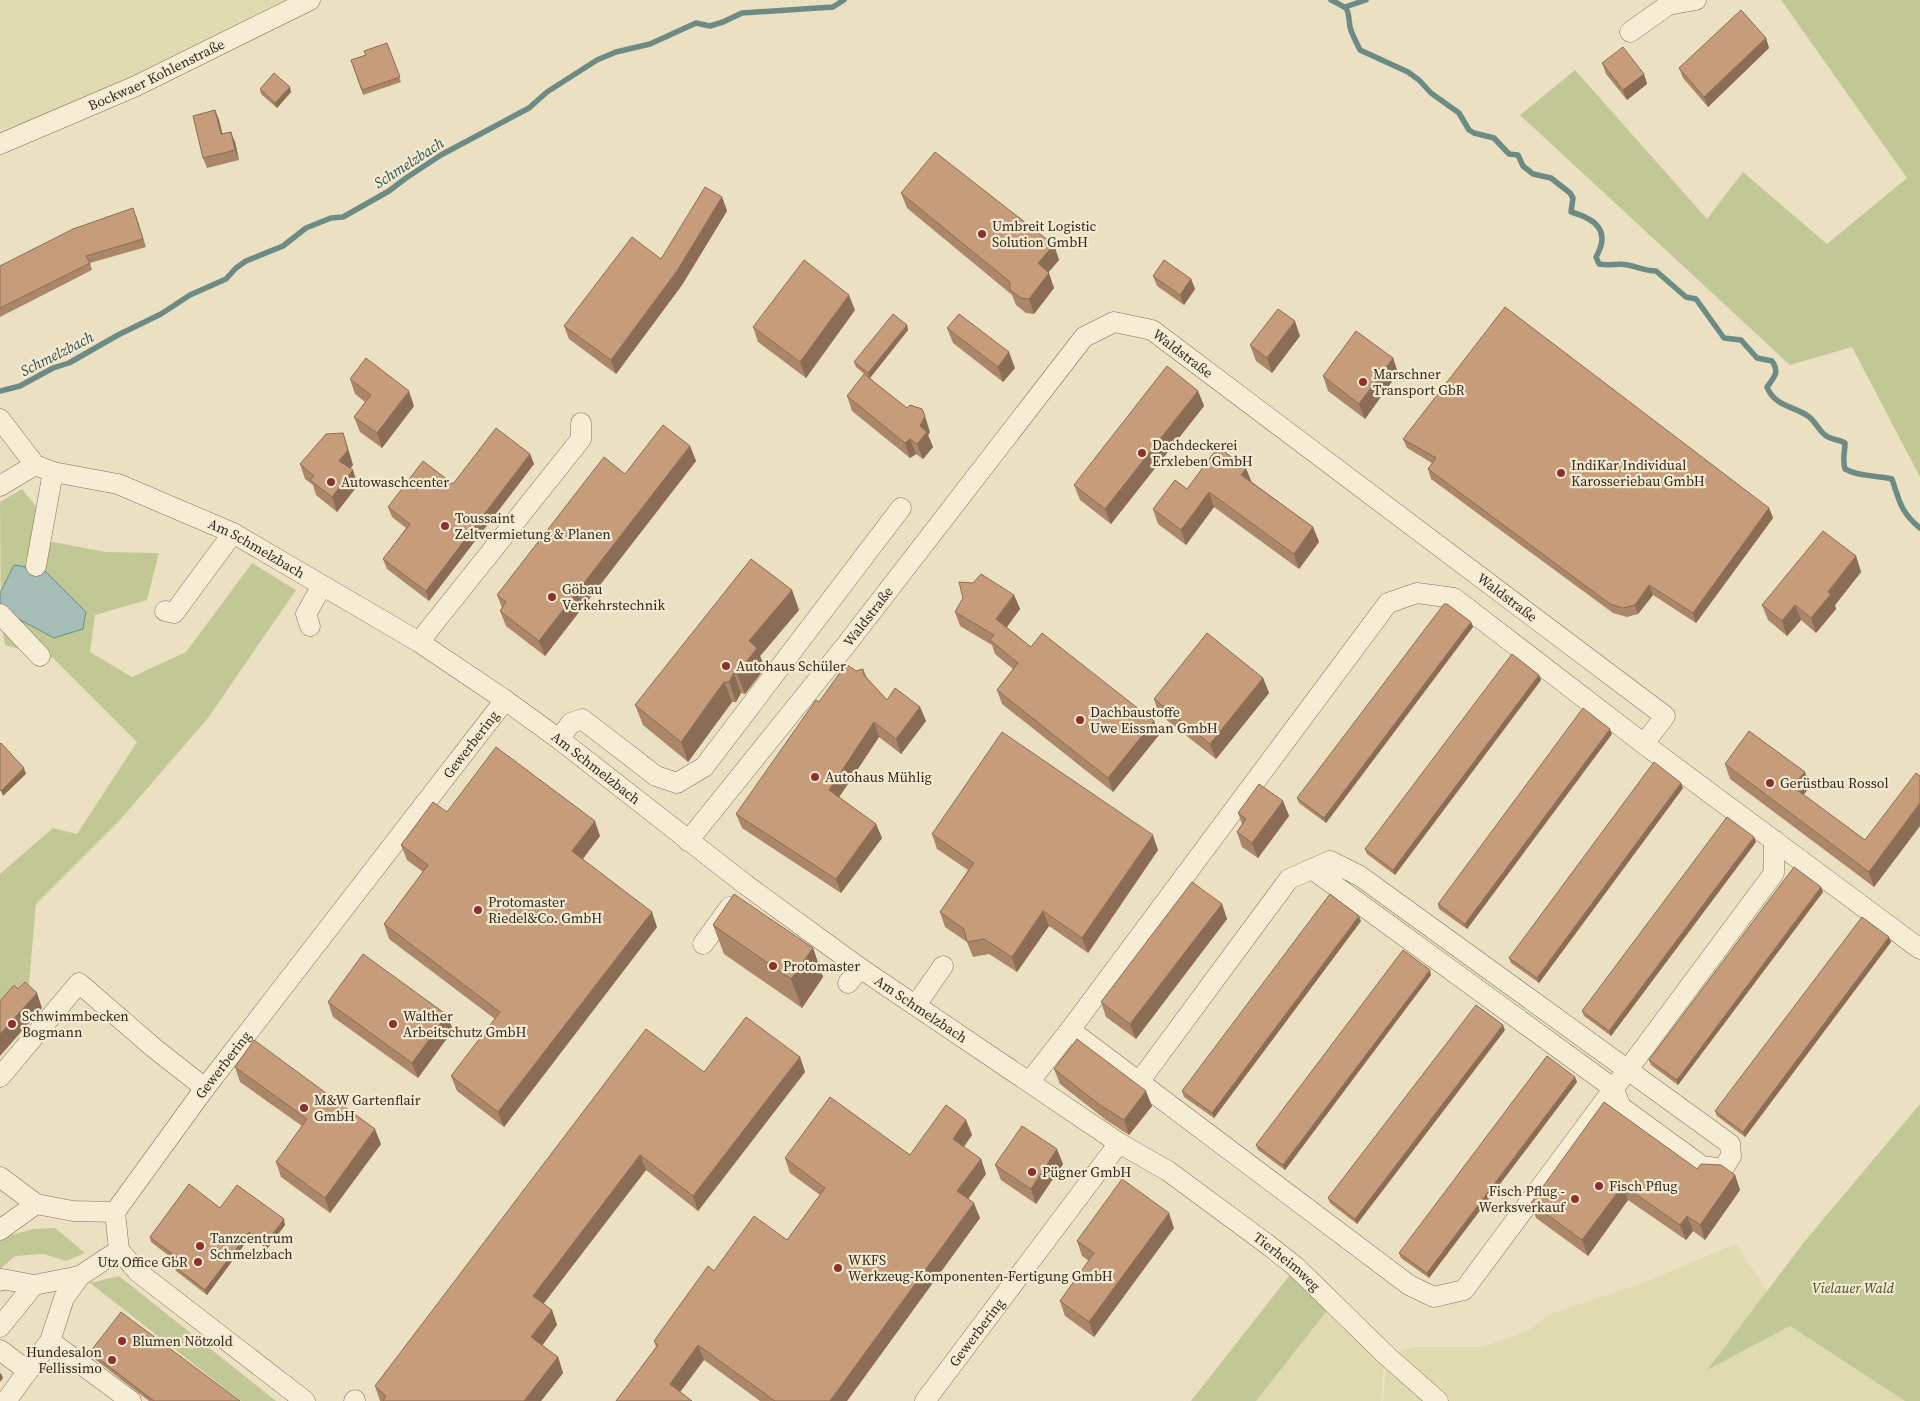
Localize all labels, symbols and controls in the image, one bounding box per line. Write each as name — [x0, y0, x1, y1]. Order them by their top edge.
street label: Bockwaer Kohlenstraße — [85, 34, 228, 115]
water label: Schmelzbach — [370, 132, 448, 193]
place label: Umbreit Logistic Solution GmbH — [992, 216, 1097, 252]
marker: Umbreit Logistic Solution GmbH — [976, 228, 988, 240]
street label: Waldstraße — [1149, 324, 1217, 382]
water label: Schmelzbach — [17, 326, 97, 381]
place label: Marschner Transport GbR — [1373, 364, 1465, 400]
marker: Marschner Transport GbR — [1357, 376, 1369, 388]
place label: Dachdeckerei Erxleben GmbH — [1152, 435, 1253, 471]
marker: Dachdeckerei Erxleben GmbH — [1136, 447, 1148, 459]
place label: IndiKar Individual Karosseriebau GmbH — [1571, 455, 1705, 491]
marker: IndiKar Individual Karosseriebau GmbH — [1555, 467, 1567, 479]
place label: Autowaschcenter — [341, 472, 449, 492]
marker: Autowaschcenter — [325, 476, 337, 488]
place label: Toussaint Zeltvermietung & Planen — [455, 508, 611, 544]
street label: Am Schmelzbach — [205, 514, 309, 583]
marker: Toussaint Zeltvermietung & Planen — [439, 520, 451, 532]
street label: Waldstraße — [1473, 568, 1542, 627]
place label: Göbau Verkehrstechnik — [562, 579, 665, 615]
street label: Waldstraße — [839, 582, 898, 650]
marker: Göbau Verkehrstechnik — [546, 591, 558, 603]
place label: Autohaus Schüler — [736, 656, 846, 676]
marker: Autohaus Schüler — [720, 660, 732, 672]
place label: Dachbaustoffe Uwe Eissman GmbH — [1090, 702, 1218, 738]
street label: Gewerbering — [438, 706, 503, 782]
marker: Dachbaustoffe Uwe Eissman GmbH — [1074, 714, 1086, 726]
street label: Am Schmelzbach — [547, 727, 645, 809]
place label: Autohaus Mühlig — [825, 767, 932, 787]
marker: Autohaus Mühlig — [809, 771, 821, 783]
place label: Gerüstbau Rossol — [1780, 773, 1889, 793]
marker: Gerüstbau Rossol — [1764, 777, 1776, 789]
place label: Protomaster Riedel&Co. GmbH — [488, 892, 602, 928]
marker: Protomaster Riedel&Co. GmbH — [472, 904, 484, 916]
place label: Protomaster — [783, 956, 860, 976]
marker: Protomaster — [767, 960, 779, 972]
street label: Am Schmelzbach — [871, 971, 971, 1048]
place label: Schwimmbecken Bogmann — [22, 1006, 129, 1042]
place label: Walther Arbeitschutz GmbH — [403, 1006, 526, 1042]
marker: Schwimmbecken Bogmann — [6, 1018, 18, 1030]
marker: Walther Arbeitschutz GmbH — [387, 1018, 399, 1030]
street label: Gewerbering — [190, 1027, 256, 1103]
place label: M&W Gartenflair GmbH — [314, 1090, 421, 1126]
marker: M&W Gartenflair GmbH — [298, 1102, 310, 1114]
place label: Pügner GmbH — [1042, 1162, 1131, 1182]
marker: Pügner GmbH — [1026, 1166, 1038, 1178]
place label: Fisch Pflug — [1609, 1176, 1678, 1196]
marker: Fisch Pflug — [1593, 1180, 1605, 1192]
place label: Fisch Pflug - Werksverkauf — [1478, 1181, 1566, 1217]
marker: Fisch Pflug - Werksverkauf — [1569, 1193, 1581, 1205]
street label: Tierheimweg — [1249, 1227, 1325, 1296]
place label: Tanzcentrum Schmelzbach — [210, 1228, 294, 1264]
marker: Tanzcentrum Schmelzbach — [194, 1240, 206, 1252]
place label: WKFS Werkzeug-Komponenten-Fertigung GmbH — [848, 1250, 1113, 1286]
place label: Utz Office GbR — [98, 1252, 188, 1272]
marker: Utz Office GbR — [192, 1256, 204, 1268]
marker: WKFS Werkzeug-Komponenten-Fertigung GmbH — [832, 1262, 844, 1274]
park label: Vielauer Wald — [1812, 1278, 1895, 1298]
street label: Gewerbering — [944, 1294, 1009, 1371]
place label: Blumen Nötzold — [132, 1331, 233, 1351]
marker: Blumen Nötzold — [116, 1335, 128, 1347]
place label: Hundesalon Fellissimo — [26, 1342, 103, 1378]
marker: Hundesalon Fellissimo — [106, 1354, 118, 1366]

